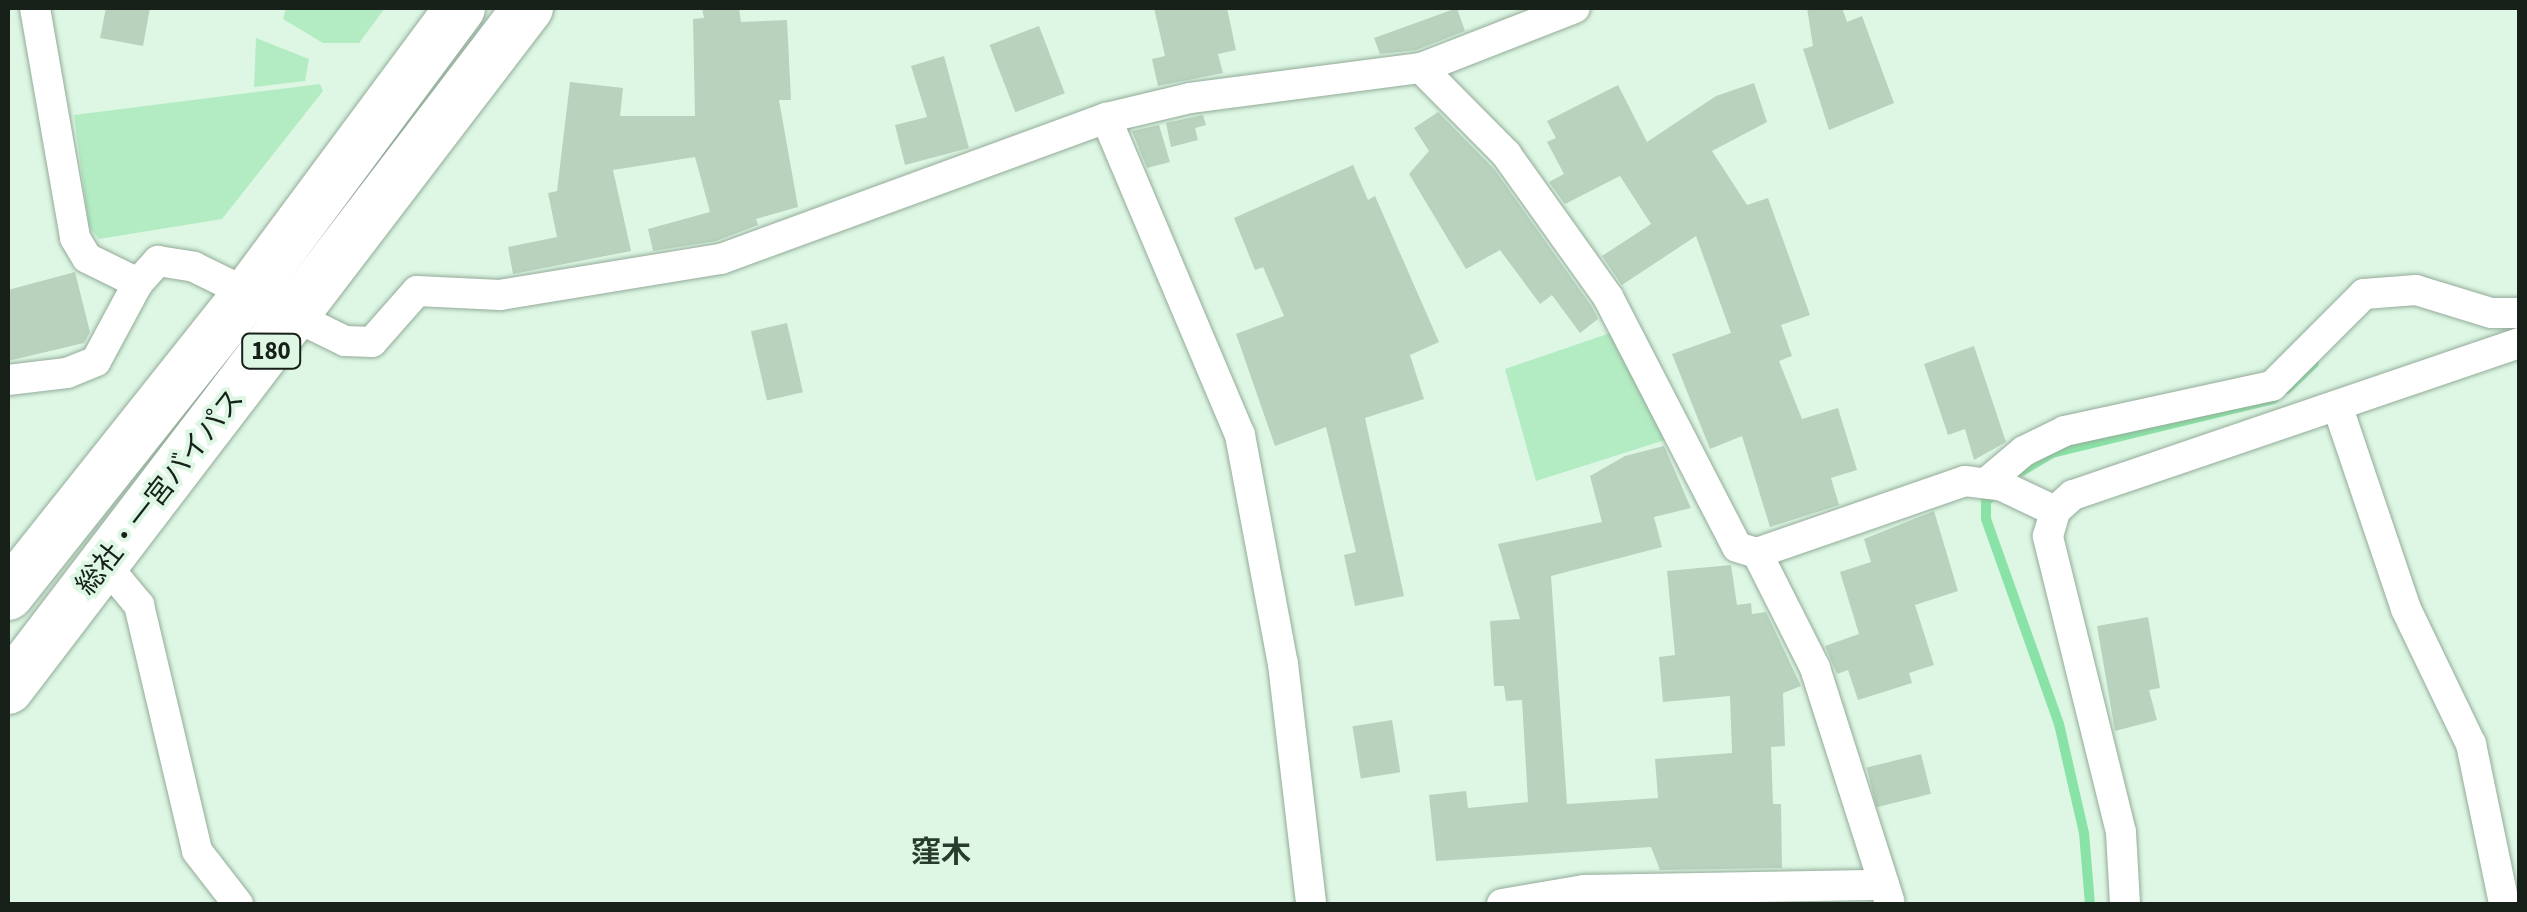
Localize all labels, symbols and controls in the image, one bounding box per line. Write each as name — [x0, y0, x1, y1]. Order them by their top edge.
road number: 180 — [241, 331, 301, 371]
street label: 総社・一宮バイパス — [69, 382, 251, 602]
district label: 窪木 — [911, 835, 971, 871]

